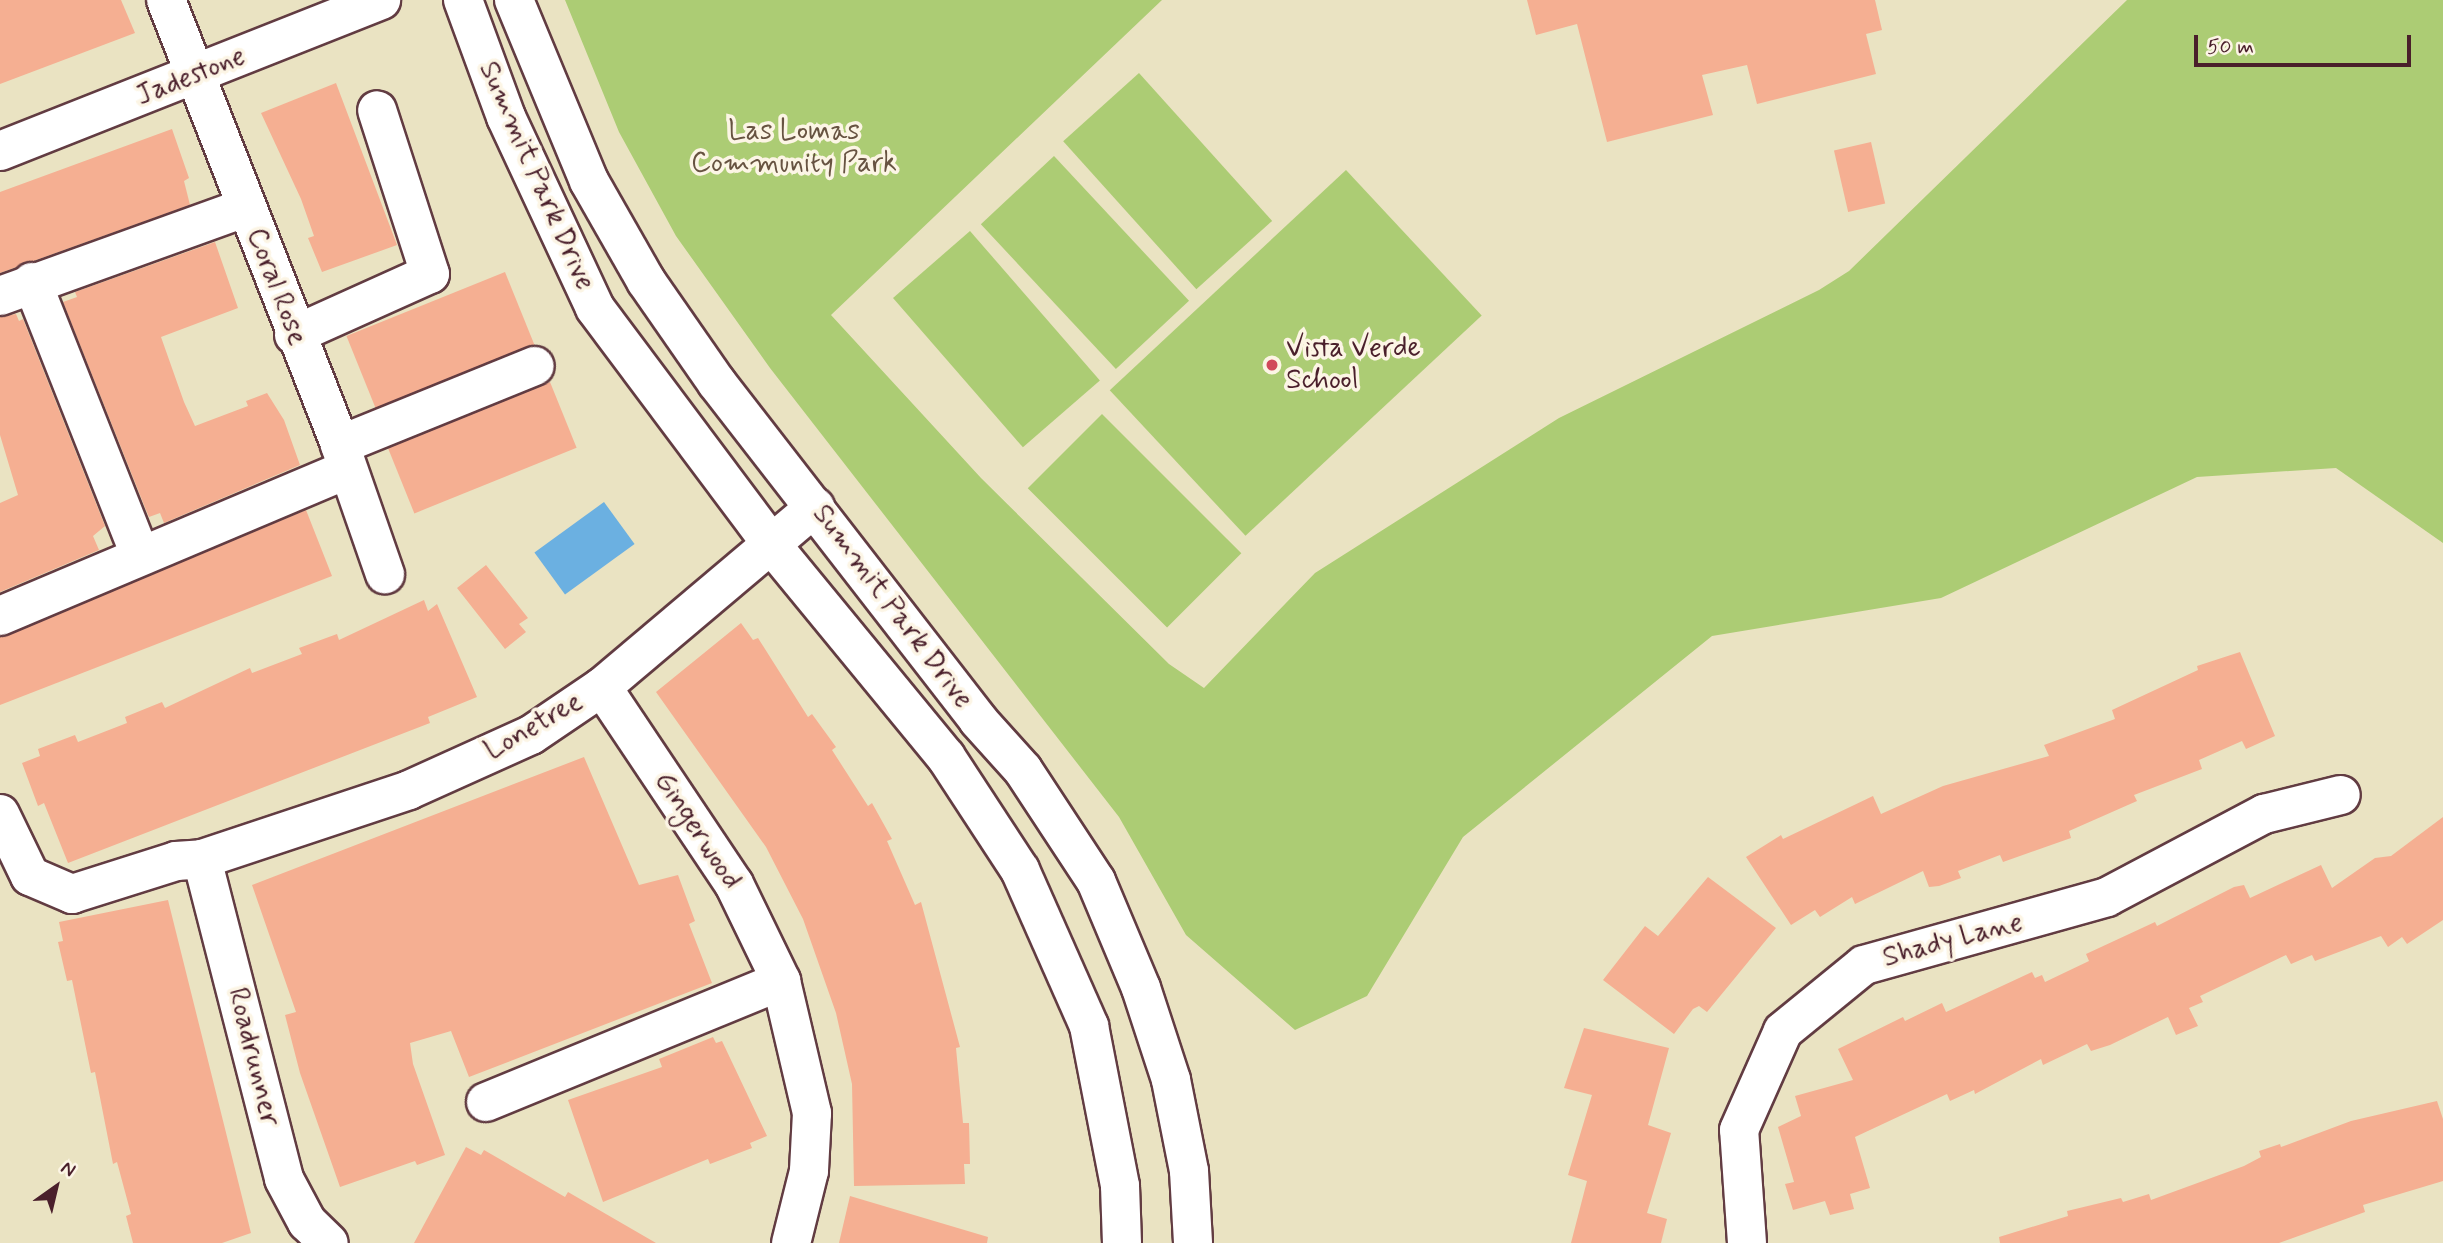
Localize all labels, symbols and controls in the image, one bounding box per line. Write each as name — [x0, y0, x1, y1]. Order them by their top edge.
scale bar — [2198, 21, 2415, 65]
text: 50 m — [2207, 33, 2254, 61]
street label: Jadestone — [132, 40, 250, 114]
street label: Summit Park Drive — [472, 59, 600, 293]
park label: Las Lomas Community Park — [691, 115, 897, 181]
street label: Coral Rose — [238, 224, 314, 350]
place label: Vista Verde School — [1286, 332, 1420, 398]
marker: Vista Verde School — [1264, 357, 1280, 373]
street label: Summit Park Drive — [806, 501, 978, 713]
street label: Lonetree — [479, 686, 589, 768]
street label: Gingerwood — [647, 766, 747, 896]
street label: Shady Lane — [1881, 907, 2025, 975]
street label: Roadrunner — [220, 984, 286, 1130]
north arrow — [21, 1152, 91, 1222]
text: N — [56, 1155, 80, 1183]

